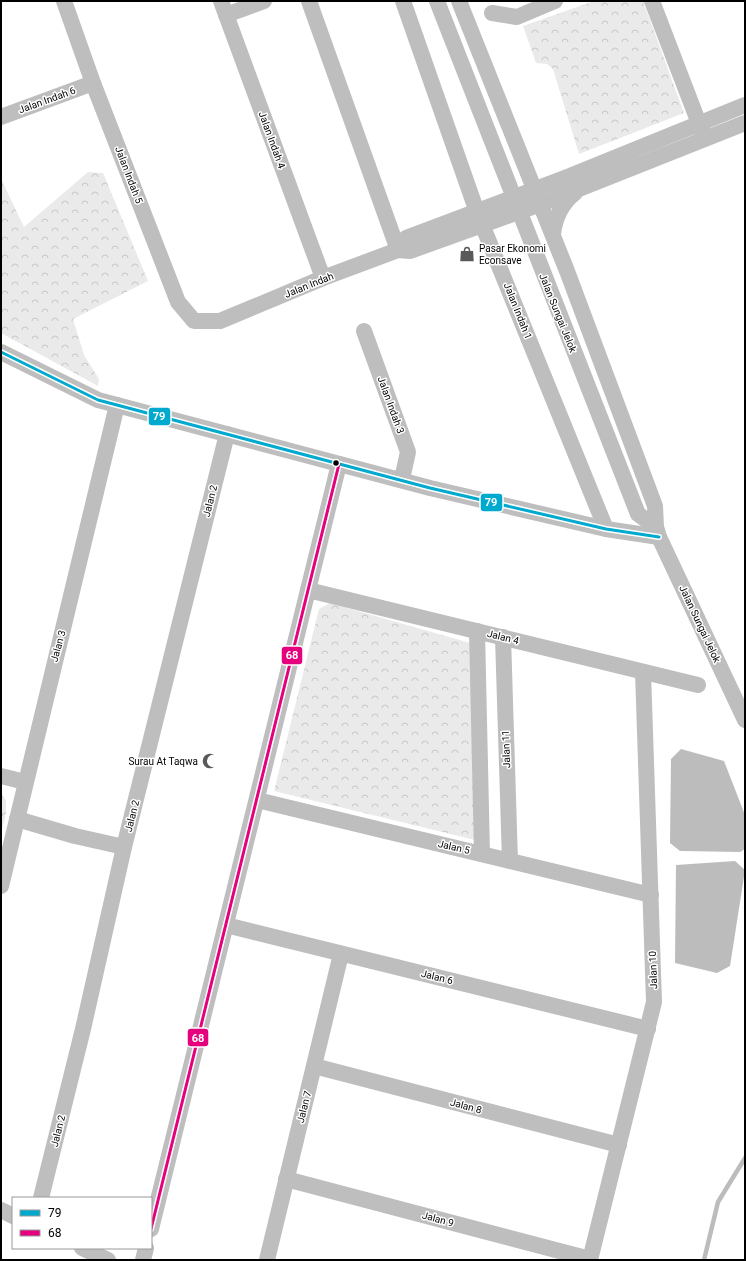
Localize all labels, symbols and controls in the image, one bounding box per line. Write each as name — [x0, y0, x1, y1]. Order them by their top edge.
street label: Jalan Indah 6 — [17, 84, 77, 115]
street label: Jalan Indah 4 — [257, 110, 288, 170]
street label: Jalan Indah 5 — [113, 145, 145, 205]
place label: Pasar Ekonomi Econsave — [479, 243, 546, 266]
shop icon: Pasar Ekonomi Econsave — [458, 245, 476, 263]
street label: Jalan Indah — [283, 270, 335, 300]
street label: Jalan Sungai Jelok — [537, 272, 579, 355]
street label: Jalan Indah 1 — [502, 281, 534, 341]
street label: Jalan Indah 3 — [376, 375, 406, 435]
line badge: 79 — [148, 407, 171, 426]
text: 79 — [153, 410, 165, 423]
unlabelled marker — [331, 458, 341, 468]
street label: Jalan 2 — [201, 484, 219, 518]
line badge: 79 — [480, 493, 503, 512]
text: 79 — [485, 496, 497, 509]
street label: Jalan Sungai Jelok — [677, 584, 723, 665]
street label: Jalan 4 — [486, 628, 520, 646]
street label: Jalan 3 — [48, 629, 68, 663]
line badge: 68 — [281, 646, 303, 665]
text: 68 — [286, 649, 298, 662]
street label: Jalan 11 — [500, 730, 512, 768]
mosque icon: Surau At Taqwa — [201, 752, 219, 770]
place label: Surau At Taqwa — [128, 756, 198, 767]
street label: Jalan 2 — [123, 799, 141, 833]
street label: Jalan 5 — [437, 838, 471, 856]
street label: Jalan 10 — [647, 950, 659, 989]
street label: Jalan 6 — [420, 968, 454, 986]
line badge: 68 — [187, 1028, 209, 1047]
text: 68 — [192, 1032, 204, 1045]
street label: Jalan 7 — [295, 1090, 313, 1124]
street label: Jalan 8 — [449, 1096, 483, 1116]
street label: Jalan 2 — [49, 1114, 67, 1148]
legend — [12, 1197, 152, 1249]
text: 79 — [48, 1206, 62, 1220]
street label: Jalan 9 — [421, 1209, 455, 1229]
text: 68 — [48, 1226, 62, 1240]

